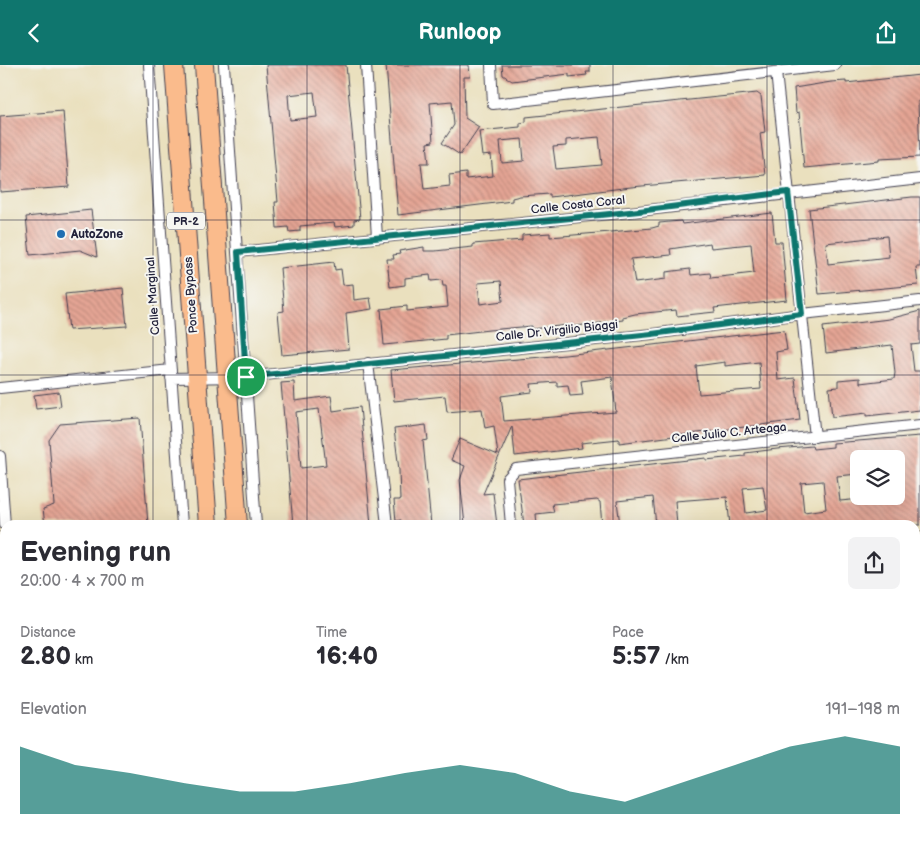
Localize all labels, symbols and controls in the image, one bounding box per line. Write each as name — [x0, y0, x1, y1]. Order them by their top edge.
icon: back — [20, 19, 48, 47]
text: Runloop — [419, 19, 501, 46]
icon: share — [872, 19, 900, 47]
street label: Calle Costa Coral — [530, 193, 626, 217]
road number: PR-2 — [167, 213, 205, 229]
place label: AutoZone — [70, 227, 123, 242]
marker: AutoZone — [55, 228, 67, 240]
street label: Calle Marginal — [143, 256, 163, 336]
street label: Ponce Bypass — [181, 256, 201, 334]
street label: Calle Dr. Virgilio Biaggi — [495, 317, 619, 345]
pin — [225, 356, 267, 398]
icon: arrive — [232, 363, 260, 391]
street label: Calle Julio C. Arteaga — [671, 419, 787, 446]
map controls — [850, 450, 905, 505]
button: layers — [850, 450, 905, 505]
text: Evening run — [20, 536, 171, 569]
button: share — [848, 537, 900, 589]
text: 20:00 · 4 × 700 m — [20, 572, 144, 591]
text: Distance — [20, 624, 76, 641]
text: Time — [316, 624, 347, 641]
text: Pace — [612, 624, 644, 641]
text: 2.80 — [20, 641, 71, 672]
text: 16:40 — [316, 641, 378, 672]
text: 5:57 — [612, 641, 661, 672]
text: km — [71, 651, 93, 668]
text: /km — [661, 651, 689, 668]
text: Elevation — [20, 700, 87, 719]
text: 191–198 m — [826, 700, 900, 719]

